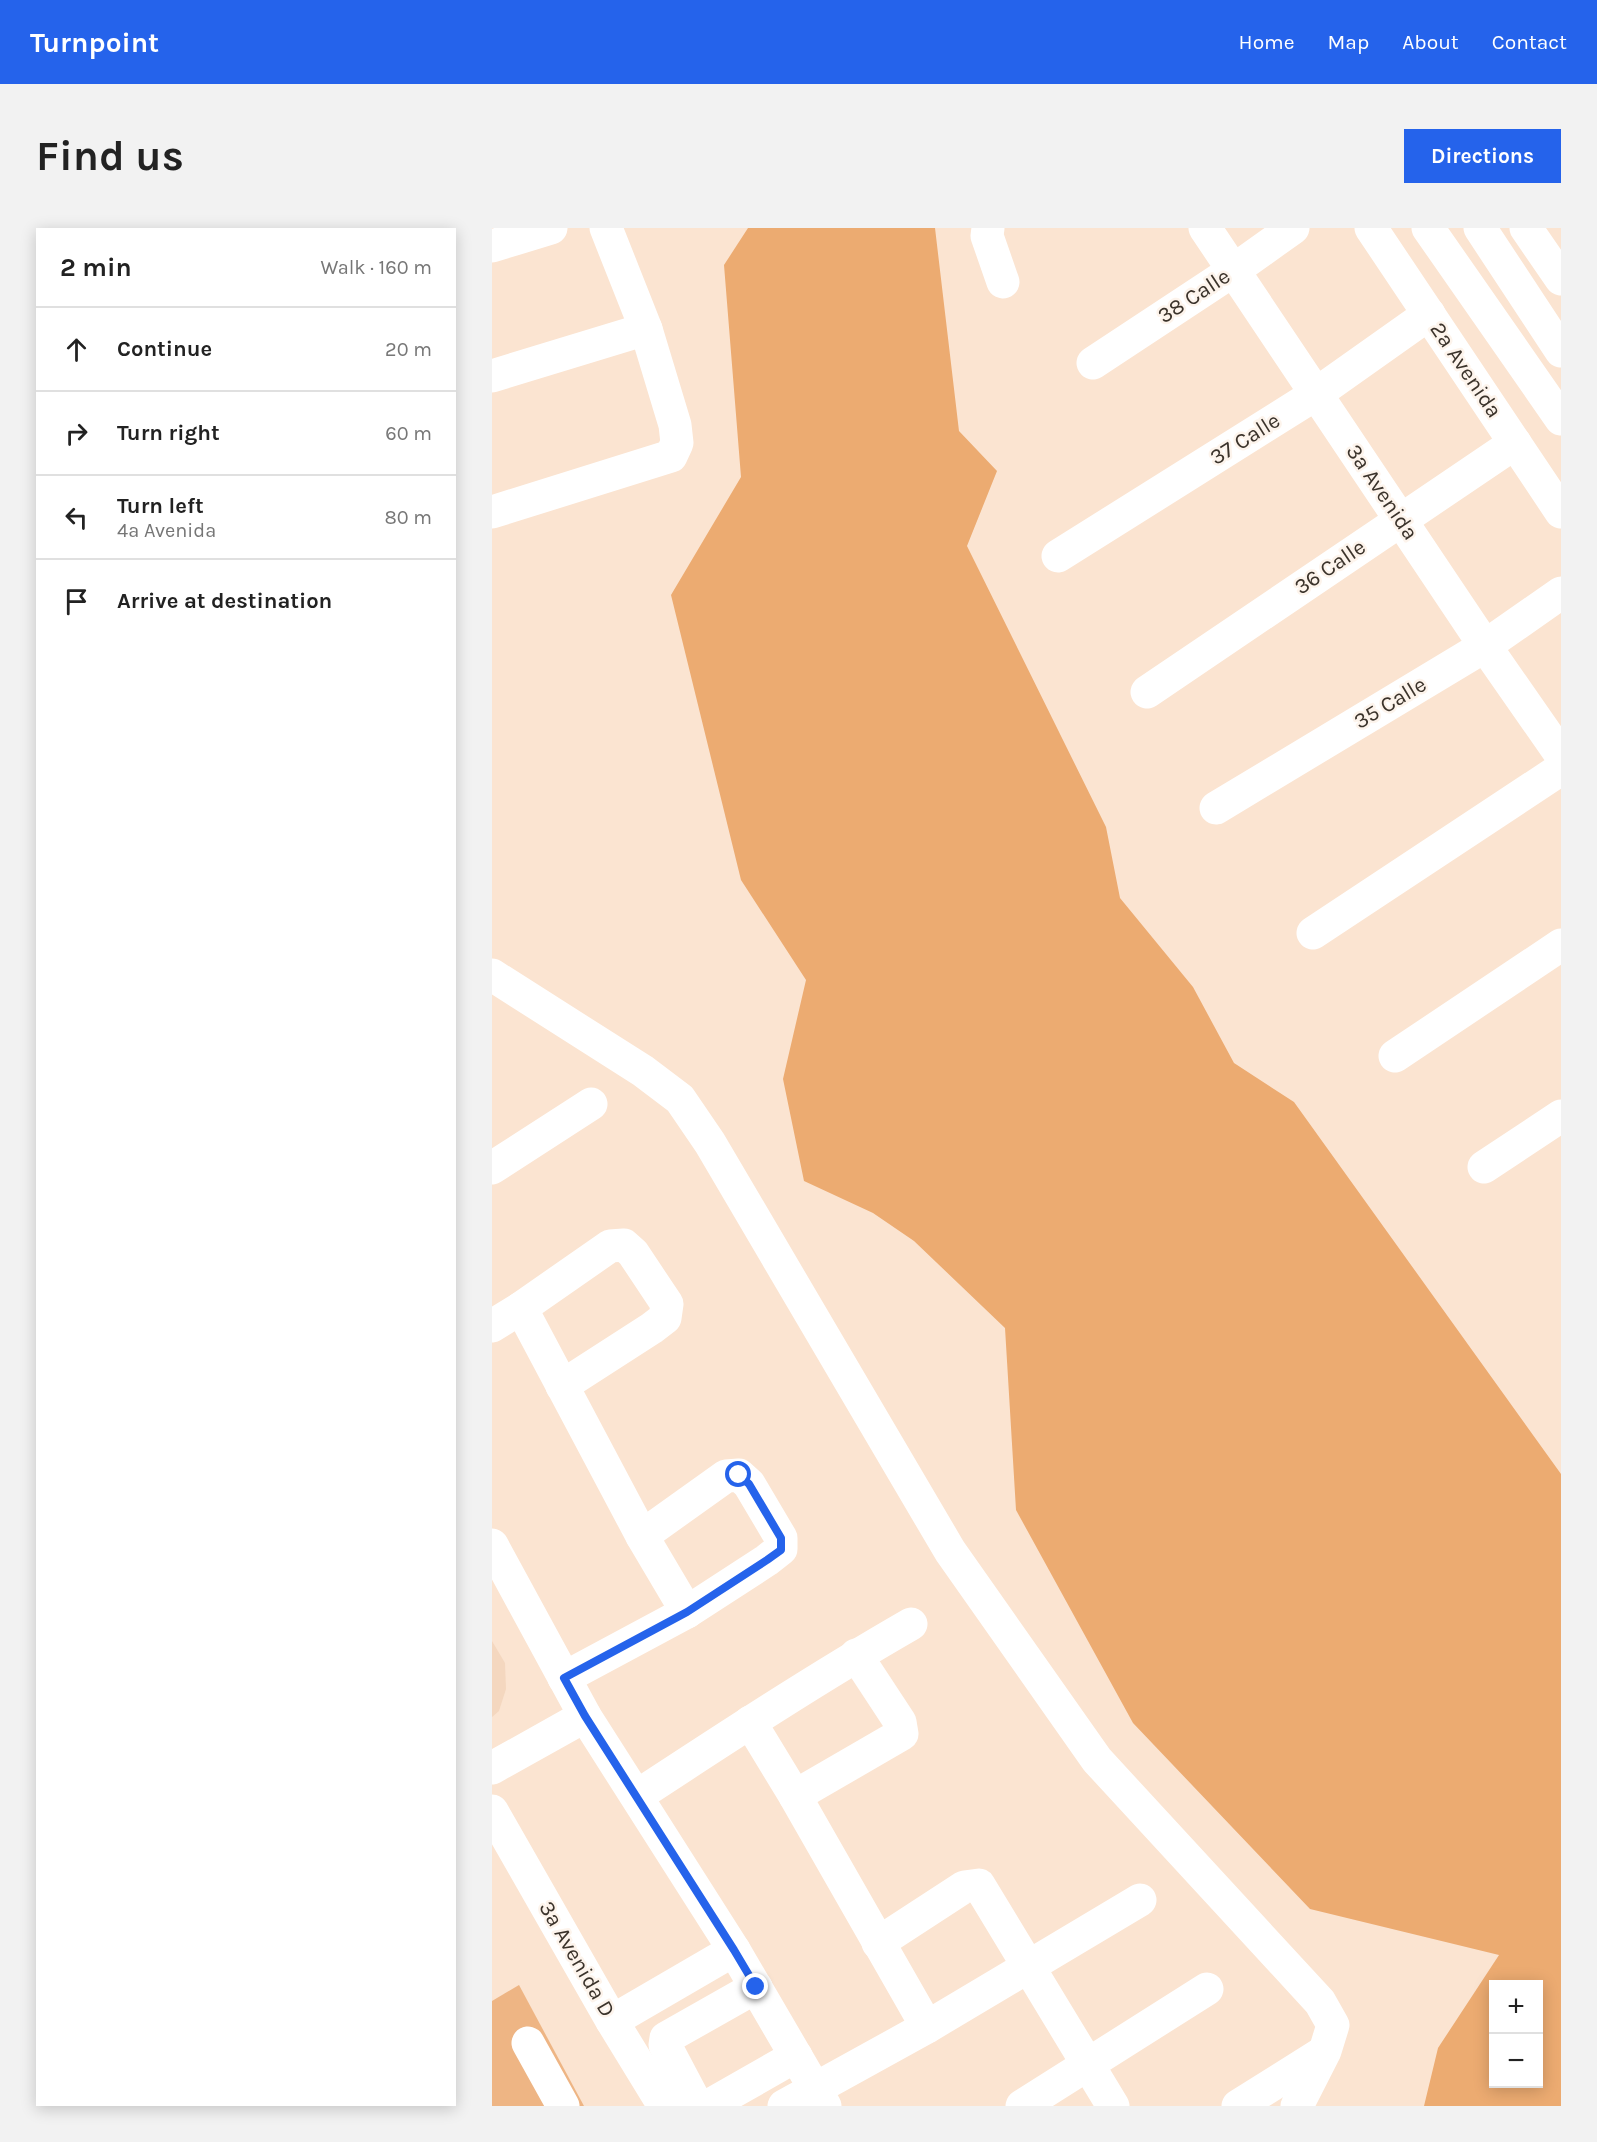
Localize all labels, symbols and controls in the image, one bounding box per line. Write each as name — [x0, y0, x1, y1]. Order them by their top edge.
text: Turnpoint — [30, 26, 159, 59]
text: Home — [1239, 30, 1295, 54]
text: Map — [1328, 30, 1369, 54]
text: About — [1402, 30, 1459, 54]
text: Contact — [1492, 30, 1567, 54]
button: Directions — [1404, 129, 1561, 183]
text: Find us — [36, 131, 184, 181]
text: 2 min — [60, 252, 132, 283]
text: Walk · 160 m — [320, 256, 432, 279]
street label: 38 Calle — [1153, 263, 1235, 329]
street label: 2a Avenida — [1425, 317, 1507, 423]
icon: ahead — [60, 333, 93, 366]
text: Continue — [117, 336, 212, 362]
text: 20 m — [385, 338, 432, 361]
street label: 37 Calle — [1205, 407, 1285, 471]
icon: right — [60, 417, 93, 450]
text: Turn right — [117, 420, 220, 446]
text: 60 m — [385, 422, 432, 445]
street label: 3a Avenida — [1341, 439, 1423, 545]
text: Turn left — [117, 493, 204, 519]
icon: left — [60, 501, 93, 534]
text: 80 m — [384, 506, 432, 529]
text: 4a Avenida — [117, 519, 216, 542]
street label: 36 Calle — [1290, 534, 1370, 600]
icon: arrive — [60, 585, 93, 618]
text: Arrive at destination — [117, 588, 332, 614]
street label: 35 Calle — [1349, 671, 1431, 735]
route start — [725, 1461, 751, 1487]
street label: 3a Avenida D — [533, 1896, 621, 2022]
route end — [742, 1973, 768, 1999]
map controls — [1489, 1980, 1543, 2088]
button: + — [1489, 1980, 1543, 2034]
button: − — [1489, 2034, 1543, 2088]

